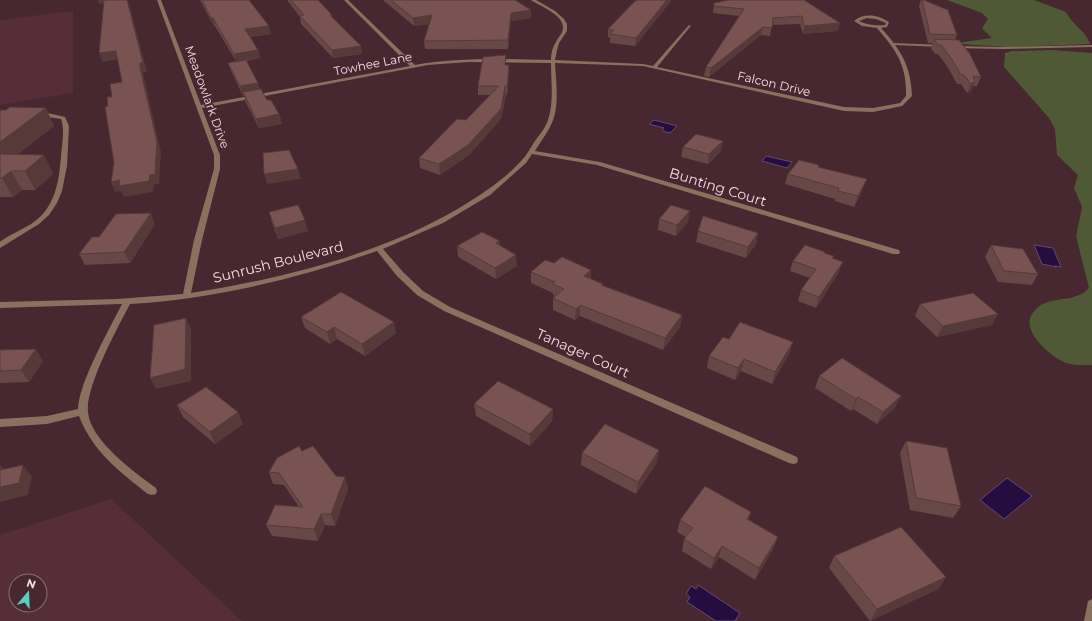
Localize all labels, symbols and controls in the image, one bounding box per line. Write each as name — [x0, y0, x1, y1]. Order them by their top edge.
street label: Meadowlark Drive — [182, 43, 233, 150]
street label: Towhee Lane — [333, 49, 413, 78]
street label: Falcon Drive — [736, 68, 812, 99]
street label: Bunting Court — [667, 164, 769, 210]
street label: Sunrush Boulevard — [211, 237, 345, 287]
street label: Tanager Court — [534, 324, 633, 382]
north arrow — [8, 573, 48, 613]
text: N — [25, 575, 38, 592]

